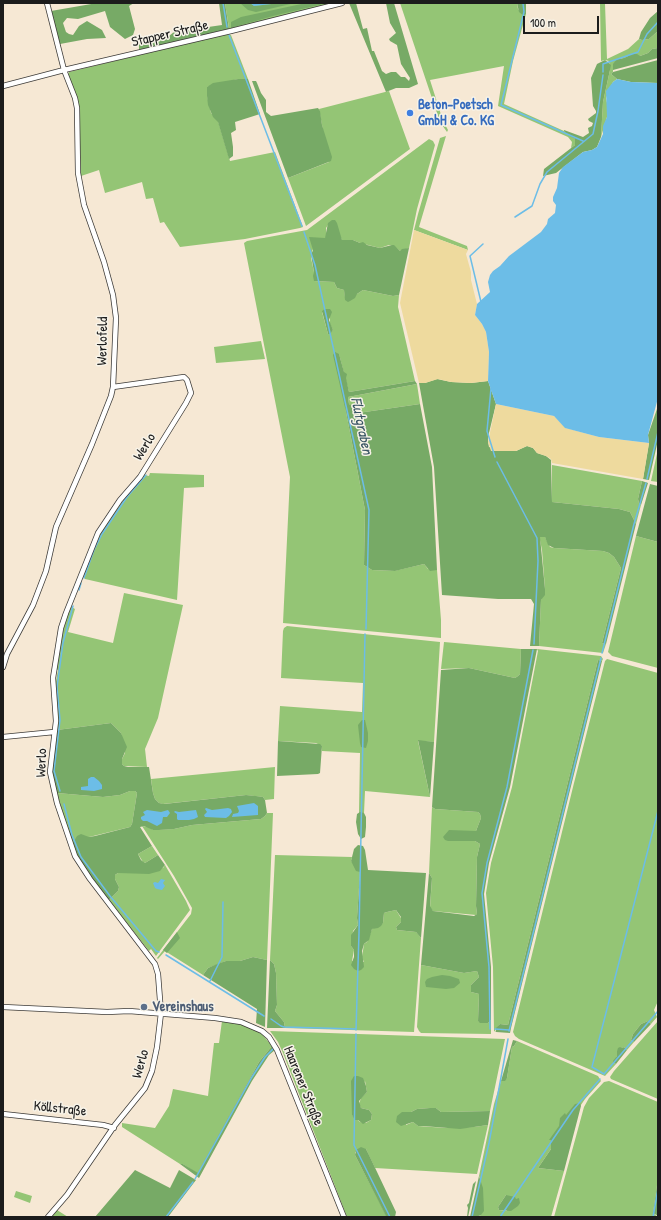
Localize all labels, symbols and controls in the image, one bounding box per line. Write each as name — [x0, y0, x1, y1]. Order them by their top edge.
scale bar — [525, 8, 601, 34]
text: 100 m — [530, 14, 556, 31]
street label: Stapper Straße — [130, 17, 210, 51]
place label: Beton-Poetsch GmbH & Co. KG — [418, 97, 494, 130]
marker: Beton-Poetsch GmbH & Co. KG — [405, 108, 415, 118]
street label: Werlofeld — [94, 316, 112, 366]
water label: Flutgraben — [346, 396, 376, 456]
street label: Werlo — [130, 430, 160, 464]
street label: Werlo — [33, 748, 51, 778]
place label: Vereinshaus — [152, 999, 214, 1015]
marker: Vereinshaus — [139, 1002, 149, 1012]
street label: Haarener Straße — [279, 1044, 327, 1128]
street label: Werlo — [129, 1048, 153, 1080]
street label: Köllstraße — [33, 1098, 87, 1120]

